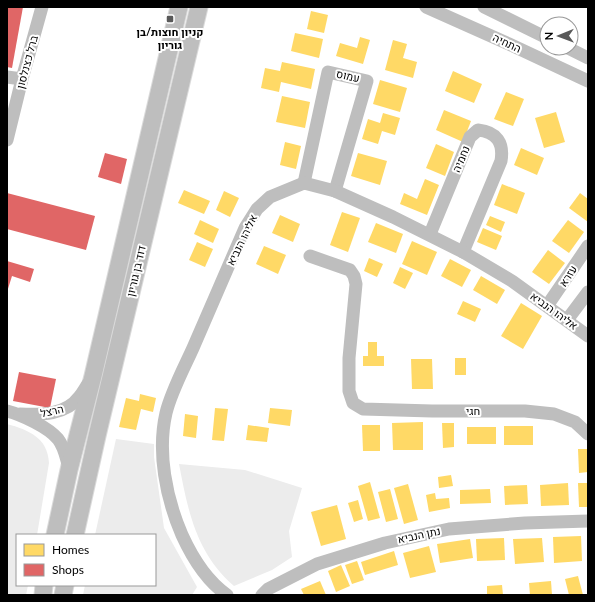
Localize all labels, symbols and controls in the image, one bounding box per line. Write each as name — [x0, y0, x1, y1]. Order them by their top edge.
marker: קניון חוצות/בן גוריון — [165, 14, 175, 24]
north arrow — [539, 16, 579, 56]
place label: קניון חוצות/בן גוריון — [137, 25, 203, 51]
street label: התחיה — [491, 30, 523, 55]
text: N — [542, 32, 555, 41]
street label: ברל כצנלסון — [13, 34, 40, 90]
street label: עמוס — [335, 67, 361, 85]
street label: נחמיה — [449, 144, 472, 174]
street label: אליהו הנביא — [224, 212, 259, 267]
street label: דוד בן גוריון — [123, 244, 148, 298]
street label: עזרא — [556, 263, 579, 289]
street label: אליהו הנביא — [528, 289, 580, 332]
street label: הרצל — [39, 402, 65, 419]
street label: חגי — [466, 404, 480, 417]
street label: נתן הנביא — [396, 524, 442, 545]
legend — [16, 534, 156, 586]
text: Homes — [52, 542, 89, 557]
text: Shops — [52, 562, 84, 577]

